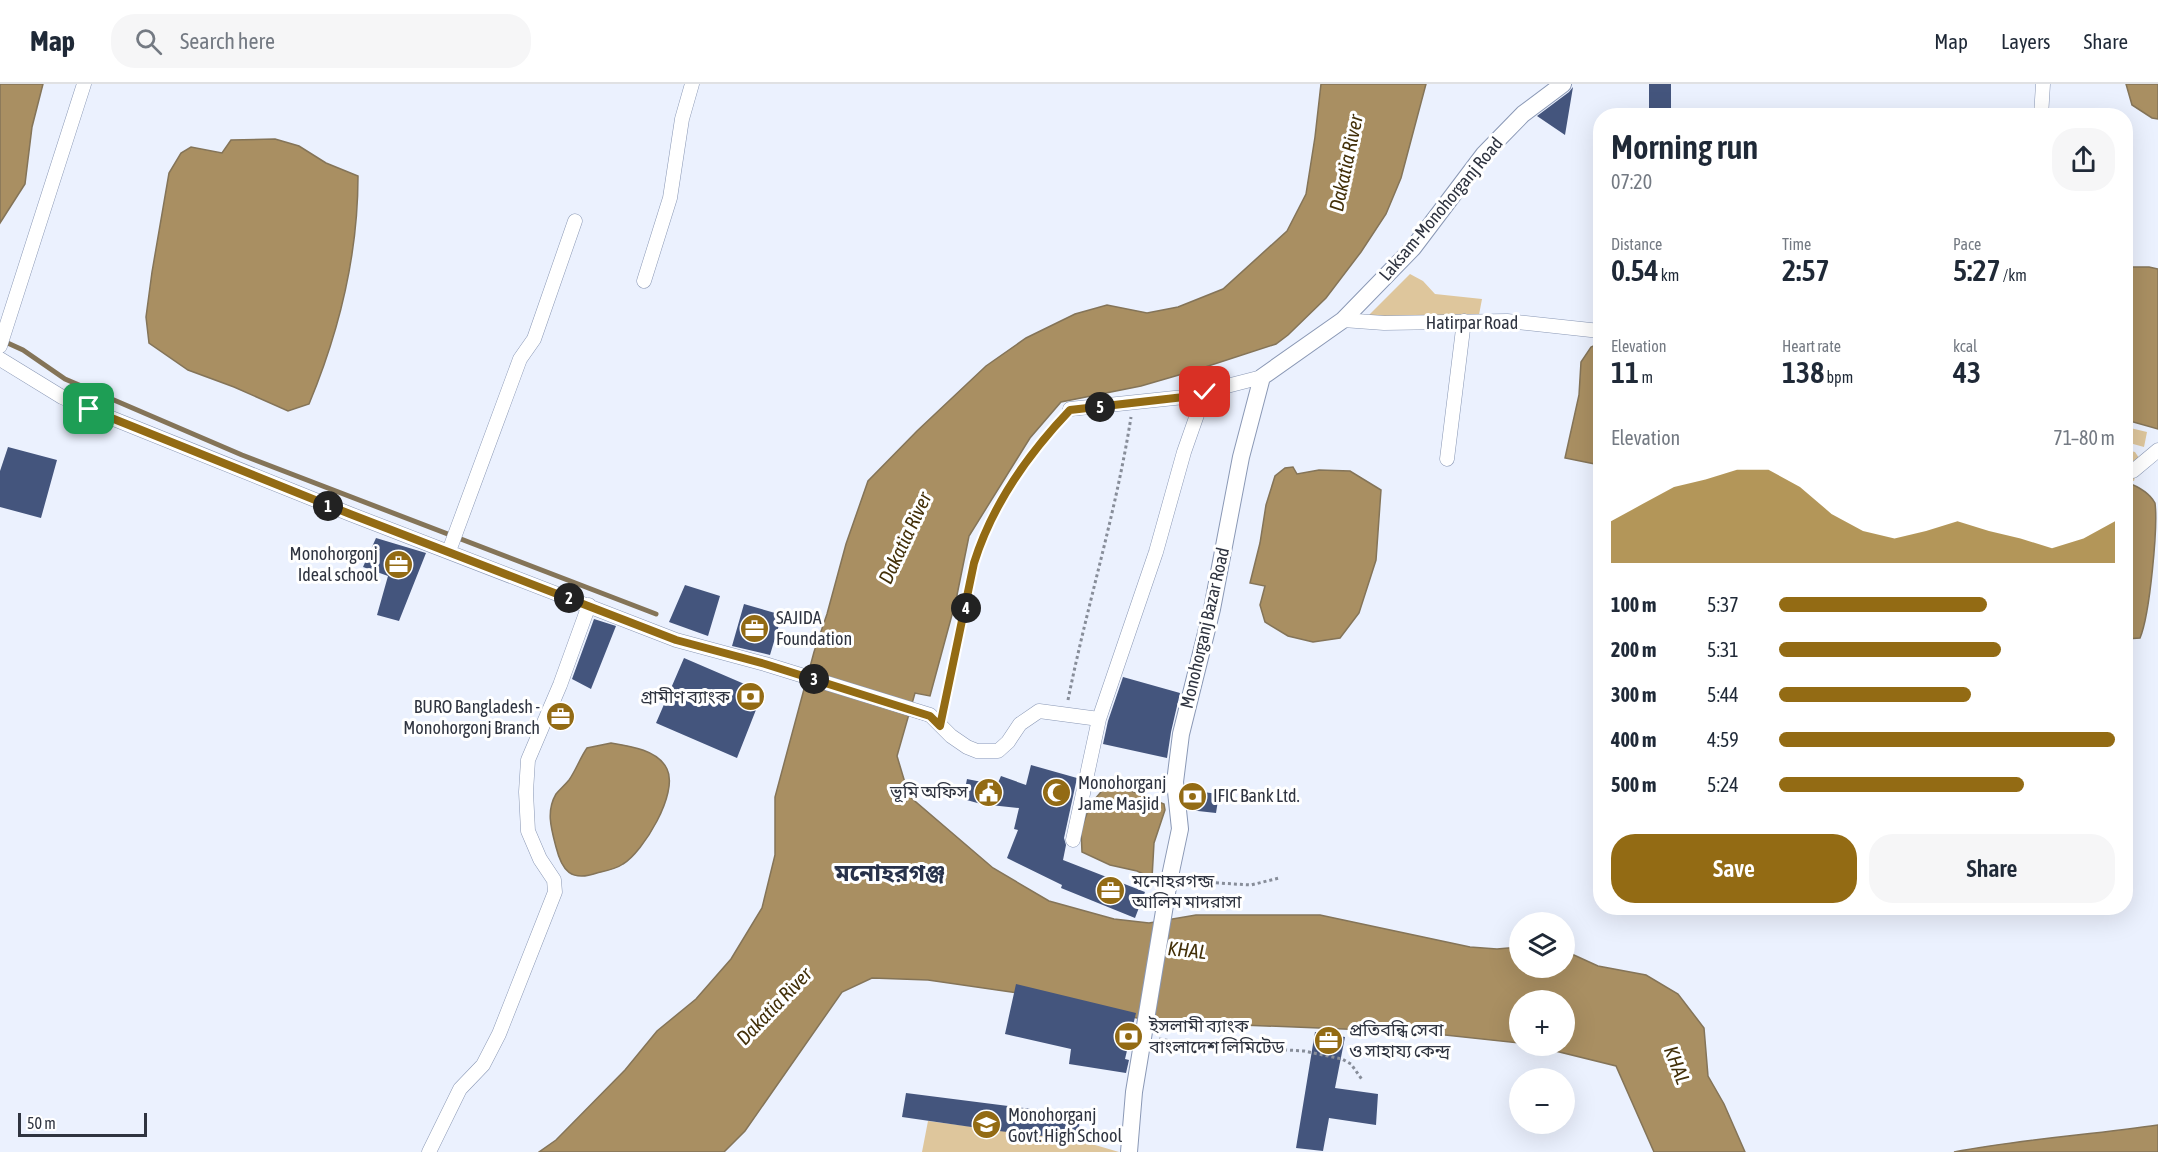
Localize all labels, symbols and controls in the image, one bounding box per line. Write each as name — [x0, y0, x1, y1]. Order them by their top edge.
search box — [111, 14, 531, 68]
text: Map — [30, 25, 75, 57]
icon: search — [132, 25, 165, 58]
text: Search here — [180, 28, 275, 54]
text: Map — [1934, 29, 1968, 53]
text: Layers — [2001, 29, 2051, 53]
text: Share — [2084, 29, 2128, 53]
water label: Dakatia River — [1324, 111, 1367, 213]
text: Morning run — [1611, 128, 1758, 166]
button: share — [2052, 128, 2115, 191]
street label: Laksam-Monohorganj Road — [1375, 133, 1507, 285]
text: 07:20 — [1611, 170, 1652, 193]
text: Distance — [1611, 235, 1662, 253]
text: Time — [1782, 235, 1811, 253]
text: Pace — [1953, 235, 1981, 253]
text: 0.54 — [1611, 253, 1659, 287]
text: 2:57 — [1782, 253, 1830, 287]
text: 5:27 — [1953, 253, 2001, 287]
text: km — [1659, 266, 1679, 284]
text: /km — [2001, 266, 2027, 284]
street label: Hatirpar Road — [1426, 312, 1518, 333]
text: Elevation — [1611, 337, 1666, 355]
text: Heart rate — [1782, 337, 1841, 355]
text: kcal — [1953, 337, 1977, 355]
text: 11 — [1611, 355, 1639, 389]
text: 138 — [1782, 355, 1824, 389]
text: 43 — [1953, 355, 1981, 389]
pin — [1179, 366, 1230, 417]
text: m — [1639, 368, 1653, 386]
text: bpm — [1824, 368, 1853, 386]
icon: check — [1188, 375, 1221, 408]
pin — [63, 383, 114, 434]
icon: arrive — [72, 392, 105, 425]
pin: 5 — [1085, 392, 1115, 422]
text: 5 — [1096, 398, 1104, 416]
text: Elevation — [1611, 426, 1680, 449]
text: 71–80 m — [2053, 426, 2115, 449]
water label: Dakatia River — [873, 487, 936, 587]
pin: 1 — [313, 491, 343, 521]
text: 1 — [324, 497, 332, 515]
place label: Monohorgonj Ideal school — [290, 543, 378, 585]
street label: Monohorganj Bazar Road — [1176, 545, 1233, 710]
office icon: Monohorgonj Ideal school — [383, 548, 415, 580]
pin: 2 — [554, 583, 584, 613]
text: 2 — [565, 589, 573, 607]
pin: 4 — [951, 593, 981, 623]
text: 100 m — [1611, 593, 1656, 616]
text: 5:37 — [1707, 593, 1739, 616]
text: 4 — [962, 599, 970, 617]
place label: SAJIDA Foundation — [776, 607, 852, 649]
office icon: SAJIDA Foundation — [739, 612, 771, 644]
text: 200 m — [1611, 638, 1656, 661]
text: 5:31 — [1707, 638, 1739, 661]
pin: 3 — [799, 664, 829, 694]
text: 3 — [810, 670, 818, 688]
bank icon: গ্রামীণ ব্যাংক — [735, 681, 767, 713]
text: 300 m — [1611, 683, 1656, 706]
text: 5:44 — [1707, 683, 1739, 706]
place label: গ্রামীণ ব্যাংক — [640, 686, 730, 707]
place label: BURO Bangladesh - Monohorgonj Branch — [403, 696, 540, 738]
office icon: BURO Bangladesh - Monohorgonj Branch — [545, 701, 577, 733]
text: 400 m — [1611, 728, 1656, 751]
text: 4:59 — [1707, 728, 1739, 751]
place label: Monohorganj Jame Masjid — [1078, 772, 1166, 814]
text: 500 m — [1611, 773, 1656, 796]
text: 5:24 — [1707, 773, 1739, 796]
public building icon: ভূমি অফিস — [973, 776, 1005, 808]
mosque icon: Monohorganj Jame Masjid — [1041, 777, 1073, 809]
bank icon: IFIC Bank Ltd. — [1176, 780, 1208, 812]
place label: ভূমি অফিস — [889, 781, 969, 803]
place label: IFIC Bank Ltd. — [1213, 785, 1300, 806]
button: Save — [1611, 834, 1857, 903]
button: Share — [1869, 834, 2115, 903]
district label: মনোহরগঞ্জ — [834, 859, 945, 886]
place label: মনোহরগন্জ আলিম মাদরাসা — [1131, 870, 1242, 912]
office icon: মনোহরগন্জ আলিম মাদরাসা — [1095, 875, 1127, 907]
map controls — [1509, 912, 1575, 1134]
button: layers — [1509, 912, 1575, 978]
water label: KHAL — [1166, 936, 1208, 963]
water label: Dakatia River — [731, 962, 817, 1049]
button: + — [1509, 990, 1575, 1056]
place label: ইসলামী ব্যাংক বাংলাদেশ লিমিটেড — [1148, 1015, 1285, 1057]
place label: প্রতিবন্ধি সেবা ও সাহায্য কেন্দ্র — [1349, 1019, 1451, 1061]
bank icon: ইসলামী ব্যাংক বাংলাদেশ লিমিটেড — [1112, 1020, 1144, 1052]
office icon: প্রতিবন্ধি সেবা ও সাহায্য কেন্দ্র — [1312, 1024, 1344, 1056]
water label: KHAL — [1660, 1043, 1695, 1087]
button: − — [1509, 1068, 1575, 1134]
place label: Monohorganj Govt. High School — [1008, 1104, 1122, 1146]
school or university icon: Monohorganj Govt. High School — [971, 1109, 1003, 1141]
scale bar — [18, 1110, 147, 1138]
text: 50 m — [27, 1114, 56, 1132]

